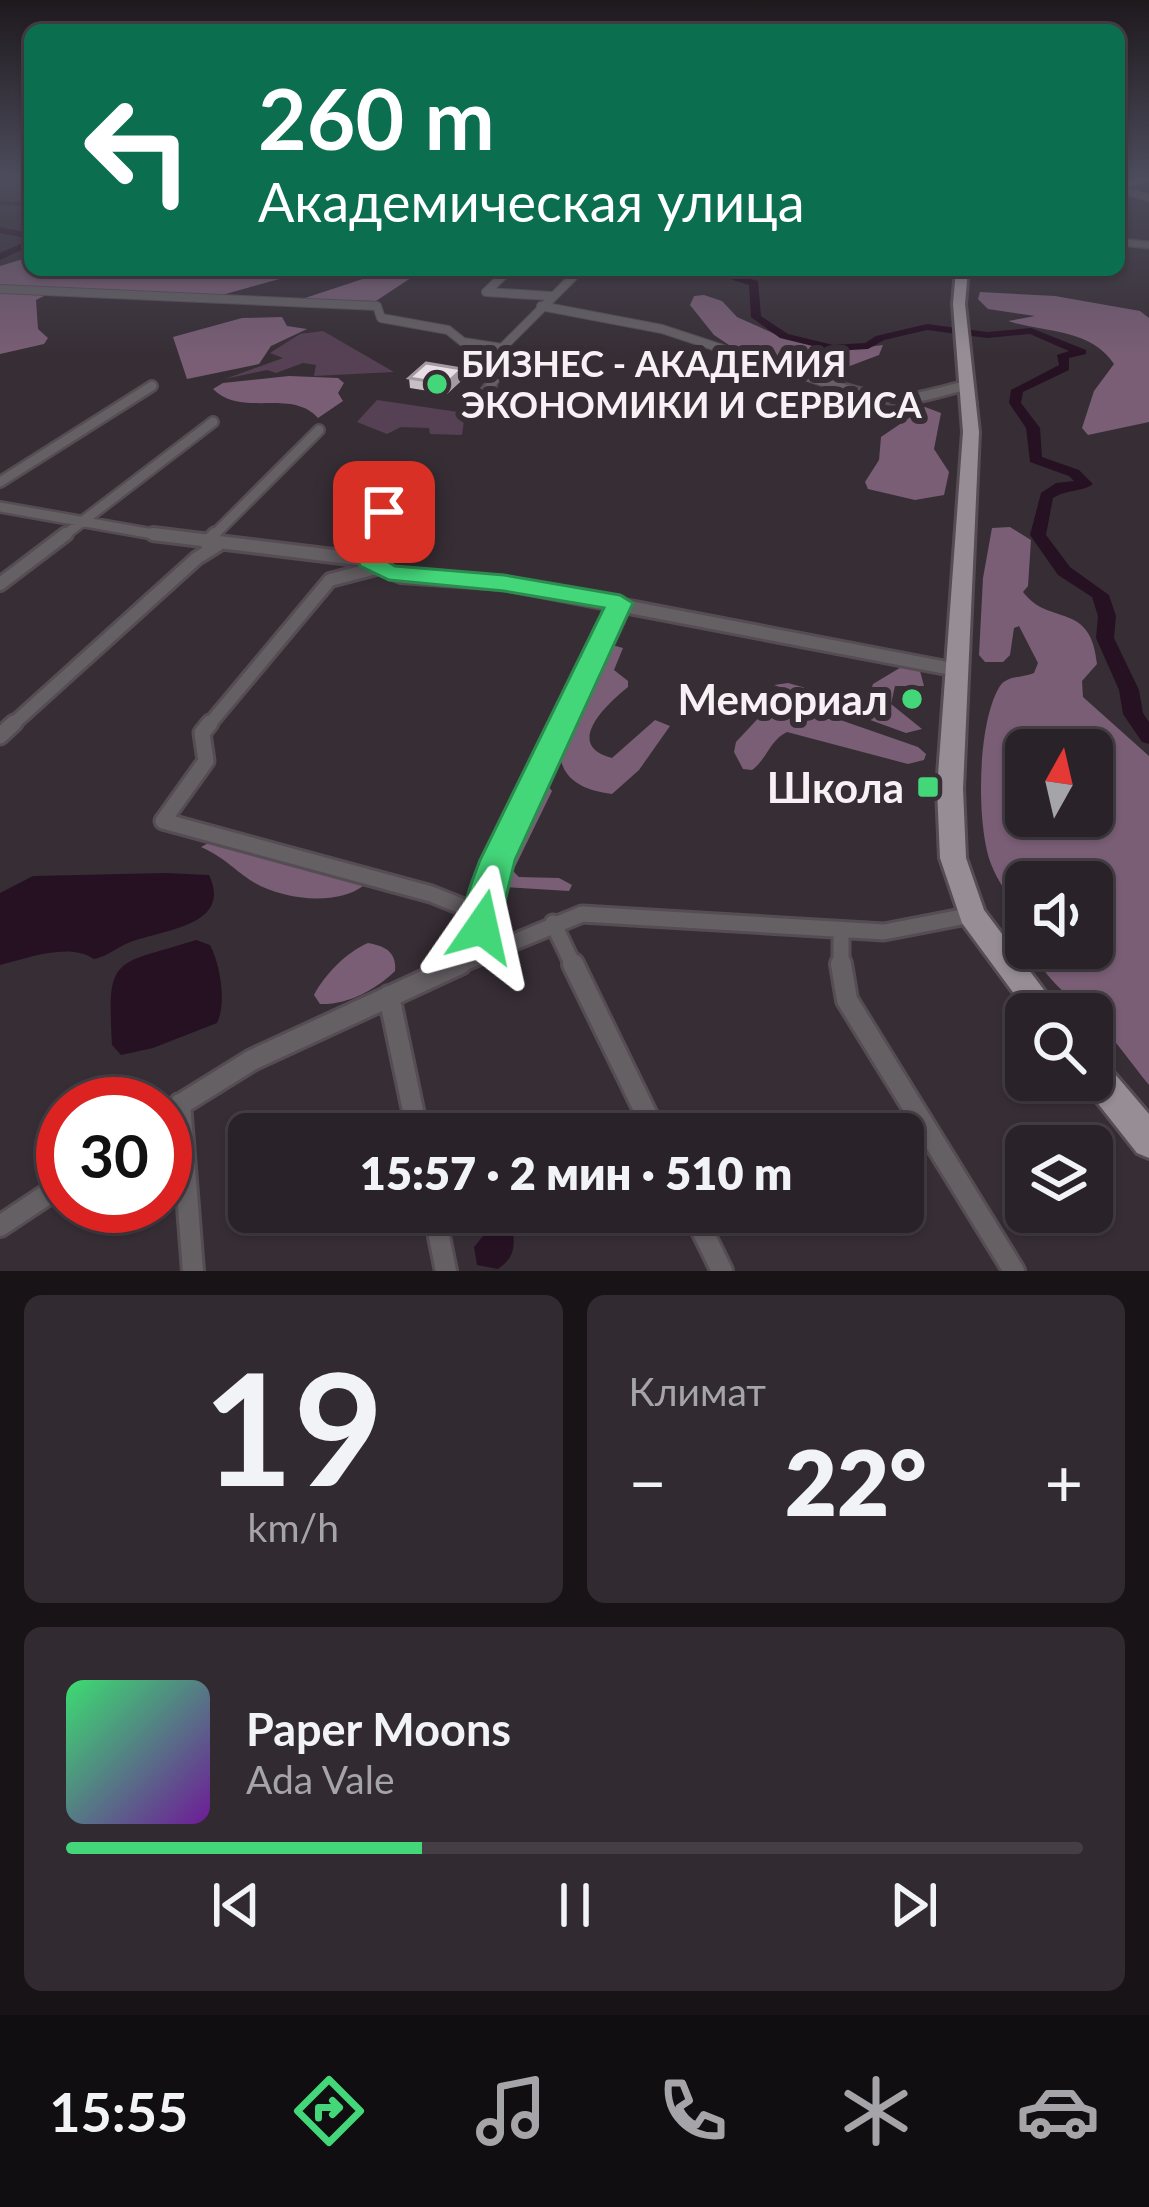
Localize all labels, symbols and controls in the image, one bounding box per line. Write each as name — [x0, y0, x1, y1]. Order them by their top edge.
text: 260 m — [258, 67, 495, 168]
icon: left — [60, 72, 216, 228]
text: Академическая улица — [258, 169, 805, 234]
place label: БИЗНЕС - АКАДЕМИЯ ЭКОНОМИКИ И СЕРВИСА — [461, 341, 923, 426]
marker: БИЗНЕС - АКАДЕМИЯ ЭКОНОМИКИ И СЕРВИСА — [424, 371, 450, 397]
pin — [333, 461, 435, 563]
icon: arrive — [351, 479, 417, 545]
place label: Мемориал — [678, 674, 888, 724]
marker: Мемориал — [899, 686, 925, 712]
north arrow — [1005, 729, 1113, 837]
map controls — [1005, 729, 1113, 1233]
place label: Школа — [767, 762, 904, 812]
marker: Школа — [915, 774, 941, 800]
button: sound — [1005, 861, 1113, 969]
position arrow — [419, 864, 545, 990]
button: search — [1005, 993, 1113, 1101]
speed limit sign: 30 — [36, 1077, 192, 1233]
button: layers — [1005, 1125, 1113, 1233]
text: 15:57 · 2 мин · 510 m — [360, 1146, 792, 1200]
text: 19 — [203, 1332, 384, 1519]
text: Климат — [629, 1368, 766, 1414]
text: 22° — [785, 1427, 927, 1535]
text: − — [629, 1442, 667, 1521]
text: + — [1045, 1442, 1083, 1521]
text: km/h — [248, 1504, 339, 1550]
text: Paper Moons — [246, 1702, 511, 1756]
text: Ada Vale — [246, 1756, 395, 1802]
icon: previous — [203, 1872, 269, 1938]
icon: pause — [542, 1872, 608, 1938]
icon: next — [881, 1872, 947, 1938]
icon: directions — [287, 2069, 371, 2153]
icon: music — [469, 2069, 553, 2153]
icon: phone — [651, 2069, 735, 2153]
icon: climate — [834, 2069, 918, 2153]
icon: car — [1016, 2069, 1100, 2153]
text: 15:55 — [49, 2079, 188, 2144]

